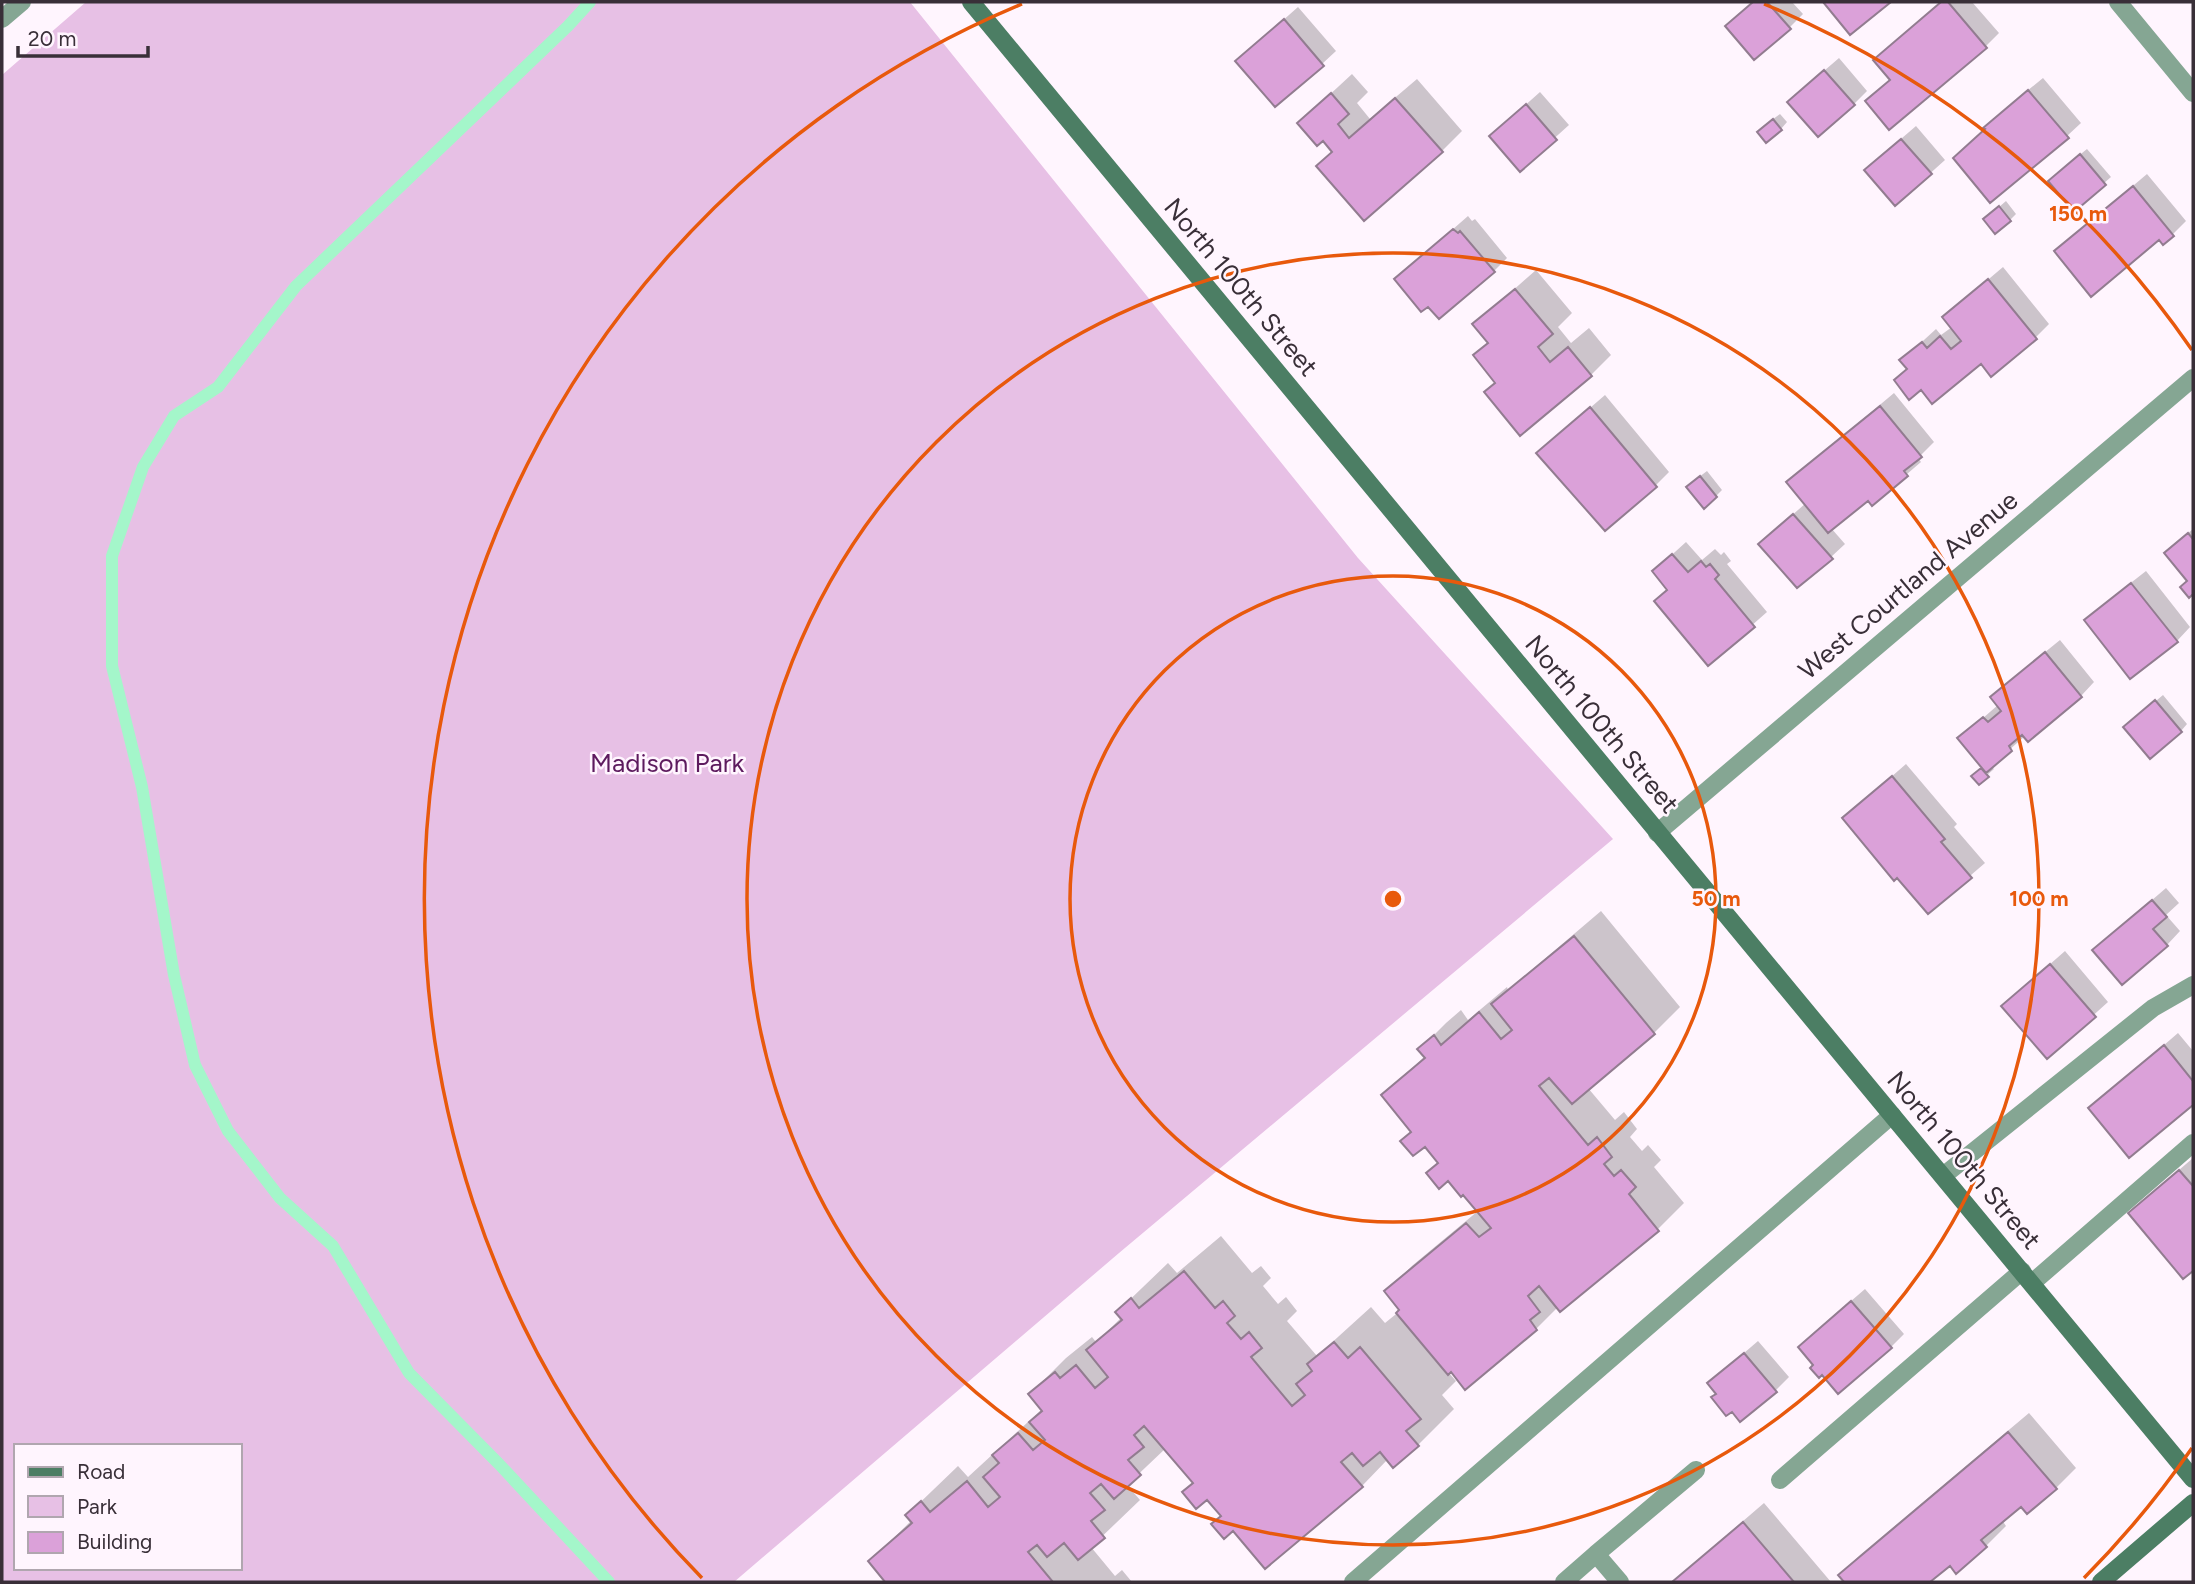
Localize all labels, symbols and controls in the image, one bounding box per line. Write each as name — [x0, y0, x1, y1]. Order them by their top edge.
scale bar — [18, 14, 147, 58]
text: 20 m — [28, 26, 76, 51]
street label: North 100th Street — [1157, 192, 1325, 383]
text: 150 m — [2049, 201, 2107, 226]
street label: West Courtland Avenue — [1792, 484, 2024, 686]
street label: North 100th Street — [1518, 629, 1686, 820]
park label: Madison Park — [590, 747, 744, 779]
text: 50 m — [1691, 886, 1741, 911]
text: 100 m — [2009, 886, 2069, 911]
centre of rings — [1381, 887, 1405, 911]
street label: North 100th Street — [1880, 1065, 2048, 1256]
legend — [14, 1444, 242, 1570]
text: Road — [77, 1459, 125, 1484]
text: Park — [77, 1494, 118, 1519]
text: Building — [77, 1529, 152, 1554]

